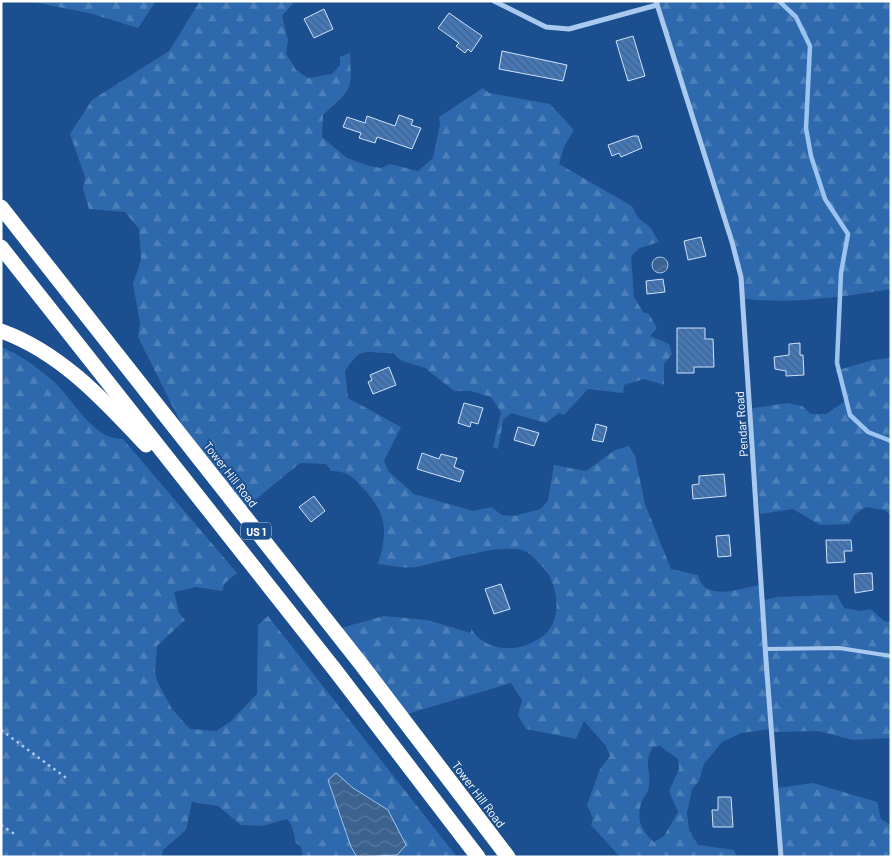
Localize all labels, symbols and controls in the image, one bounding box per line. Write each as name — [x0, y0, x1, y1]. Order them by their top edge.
street label: Pendar Road — [732, 391, 750, 457]
street label: Tower Hill Road — [201, 438, 261, 510]
road number: US 1 — [241, 522, 271, 540]
street label: Tower Hill Road — [450, 758, 508, 830]

